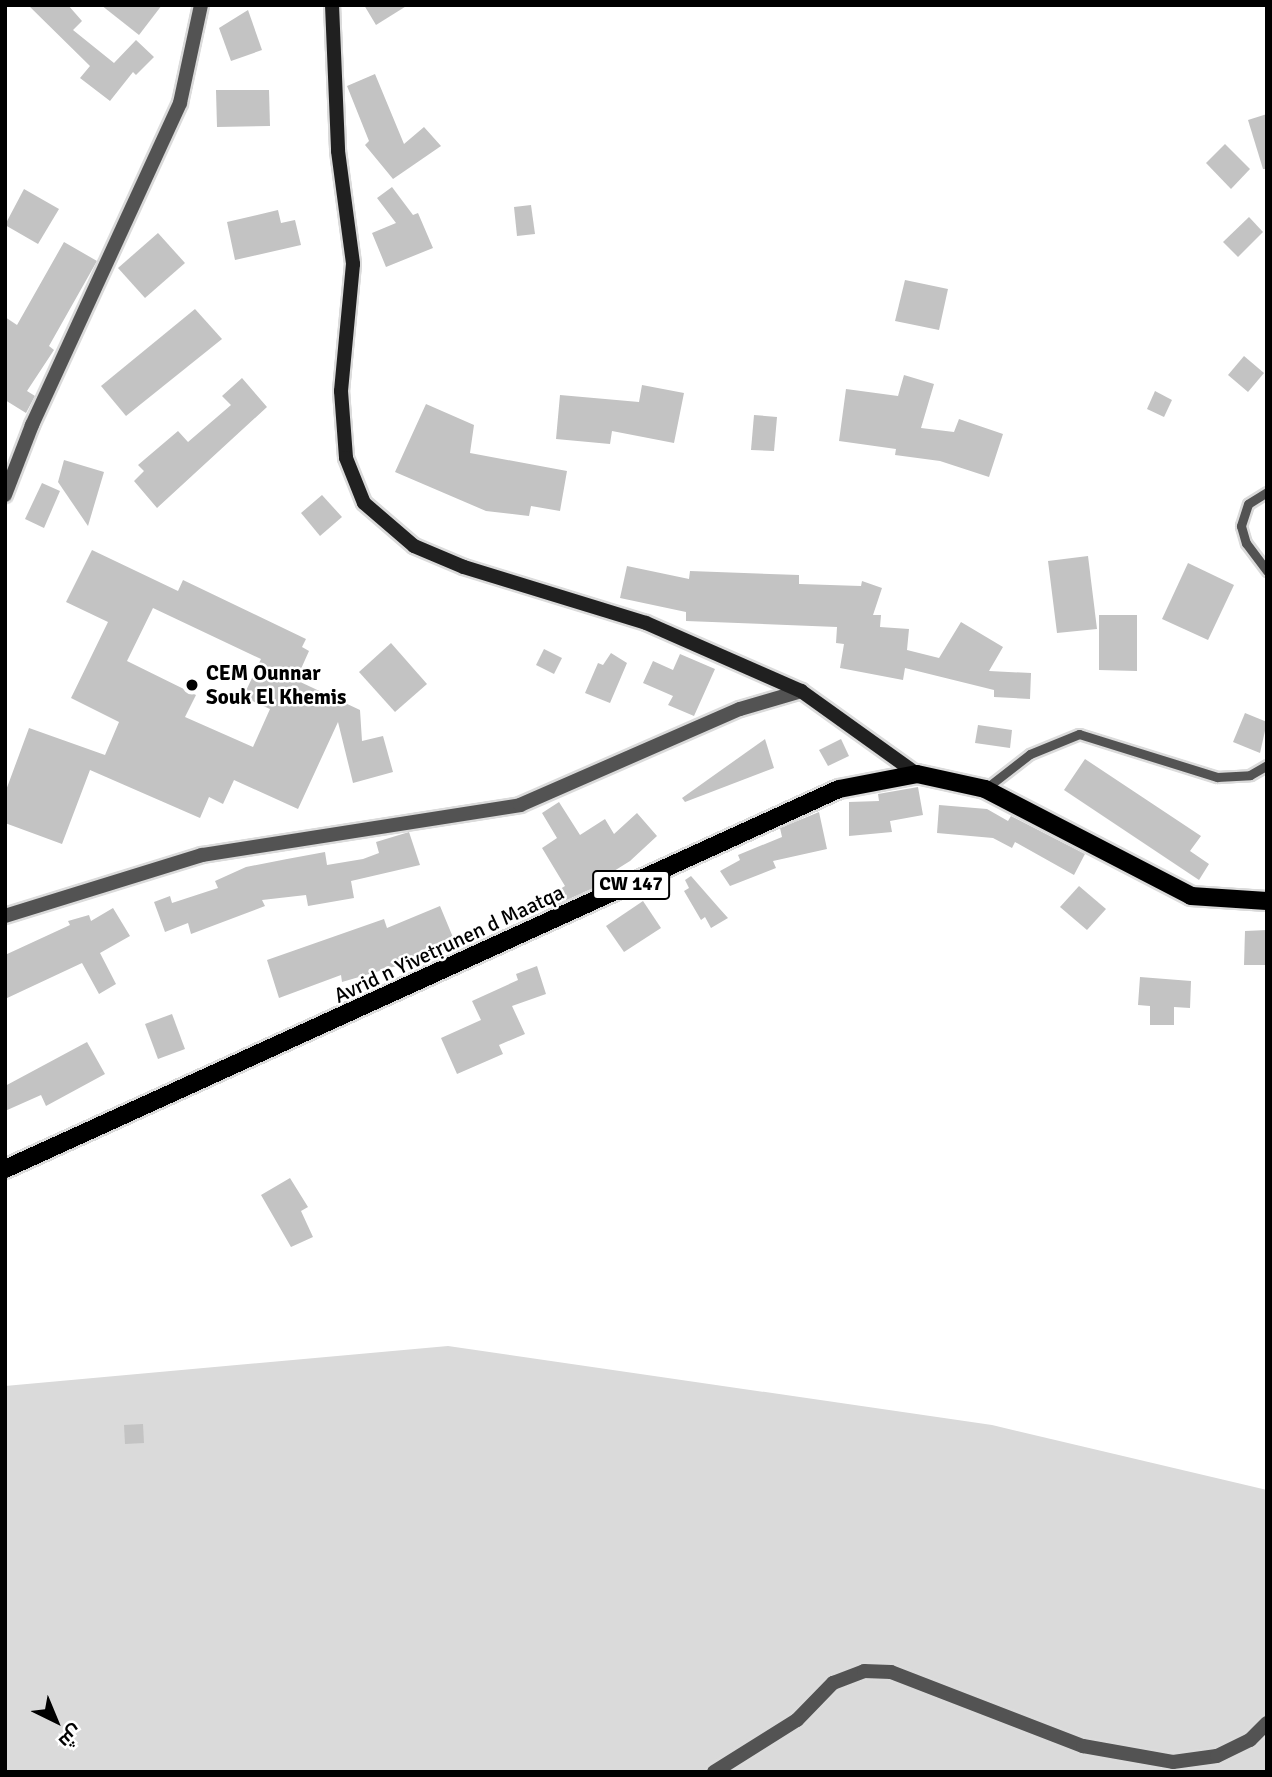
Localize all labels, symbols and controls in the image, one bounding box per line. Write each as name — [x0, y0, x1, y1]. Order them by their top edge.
place label: CEM Ounnar Souk El Khemis — [206, 660, 346, 710]
marker: CEM Ounnar Souk El Khemis — [184, 677, 200, 693]
road number: CW 147 — [591, 870, 671, 900]
street label: Avrid n Yivetṛunen d Maatqa — [330, 880, 568, 1008]
north arrow — [21, 1686, 91, 1756]
text: ش — [53, 1719, 87, 1753]

